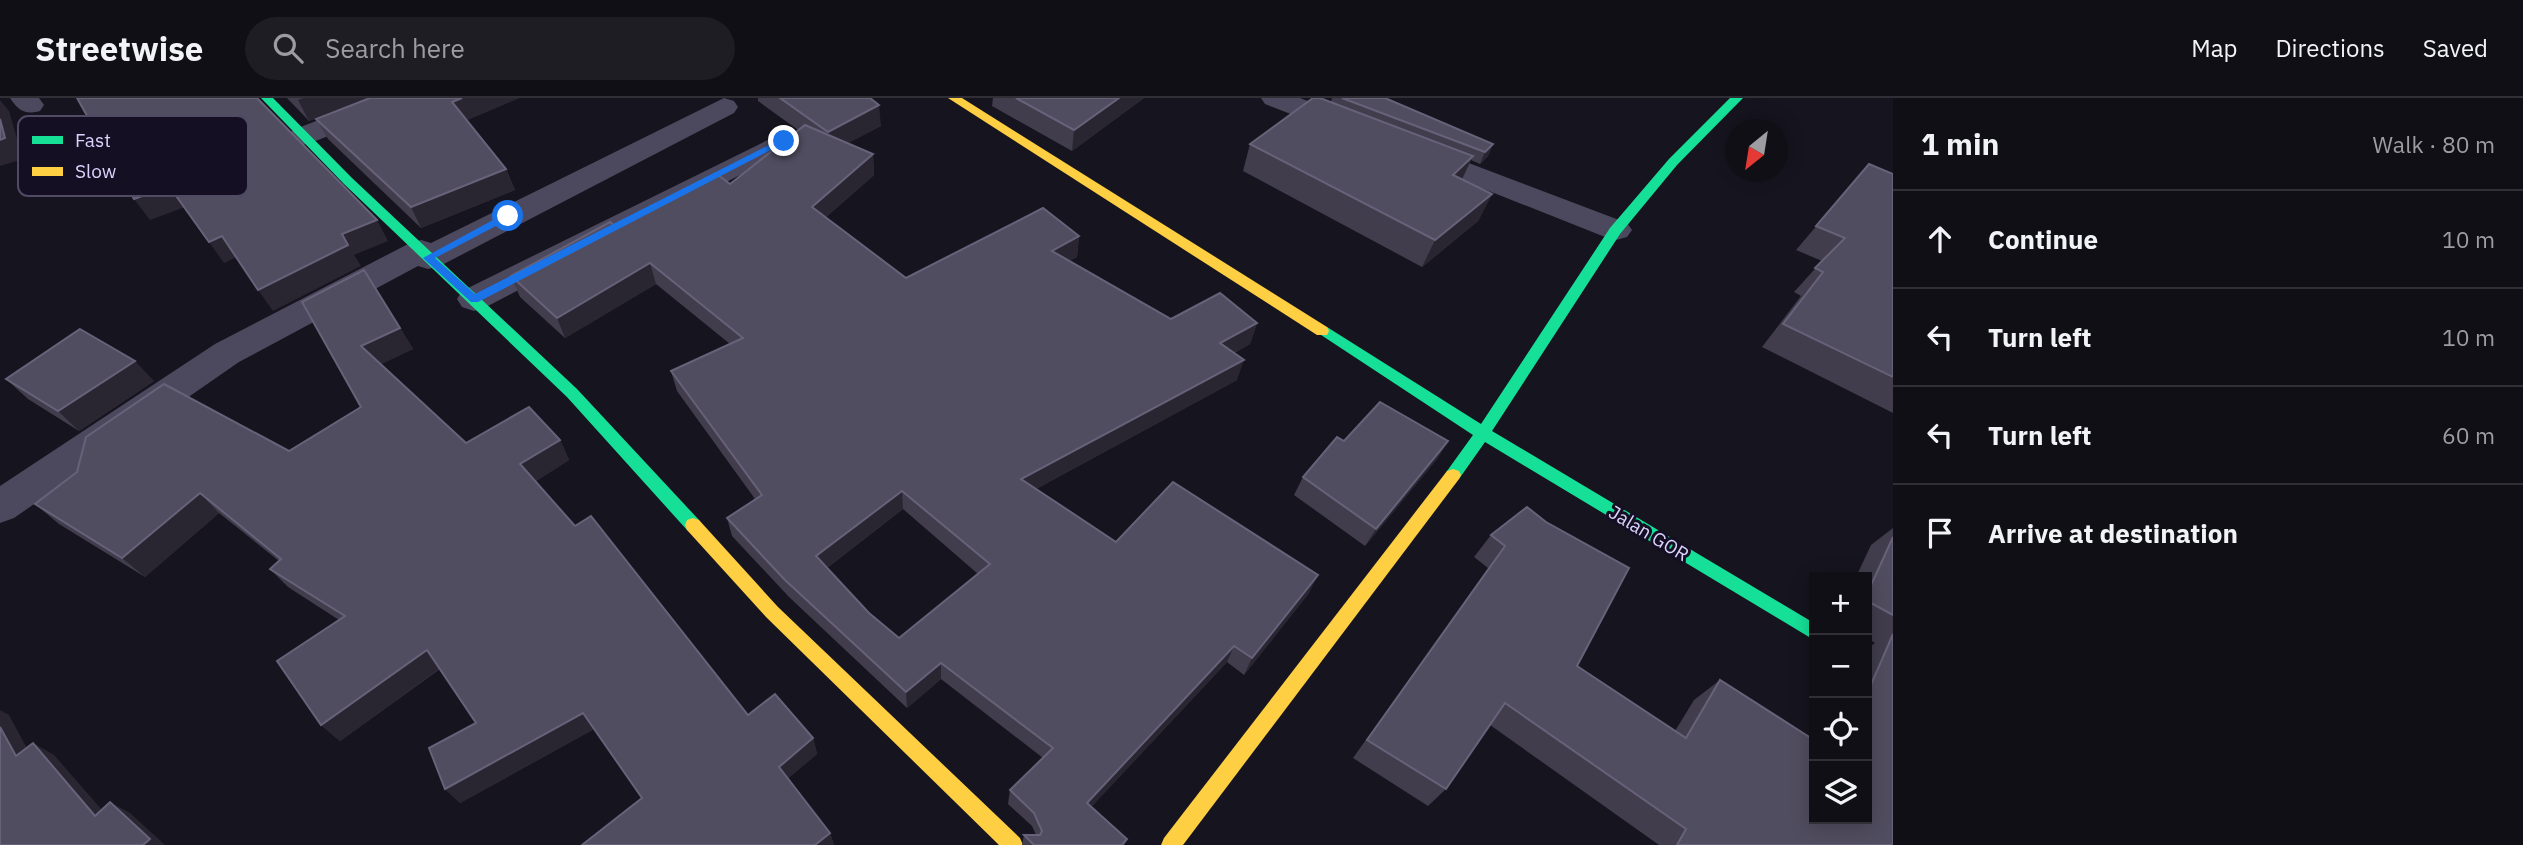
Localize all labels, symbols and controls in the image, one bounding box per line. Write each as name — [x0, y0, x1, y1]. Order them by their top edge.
search box — [245, 17, 735, 80]
text: Streetwise — [35, 27, 203, 70]
icon: search — [269, 29, 307, 67]
text: Search here — [325, 31, 465, 65]
text: Map — [2191, 32, 2237, 64]
text: Directions — [2275, 32, 2385, 64]
text: Saved — [2423, 32, 2488, 64]
legend — [18, 116, 248, 196]
north arrow — [1725, 119, 1788, 182]
text: 1 min — [1921, 124, 1999, 163]
route end — [768, 125, 799, 156]
text: Fast — [75, 128, 111, 152]
text: Walk · 80 m — [2373, 129, 2495, 159]
text: Slow — [75, 159, 116, 183]
route start — [492, 200, 523, 231]
icon: ahead — [1921, 220, 1959, 258]
text: Continue — [1988, 222, 2098, 256]
text: 10 m — [2442, 224, 2495, 254]
icon: left — [1921, 318, 1959, 356]
text: Turn left — [1988, 320, 2091, 354]
text: 10 m — [2442, 322, 2495, 352]
icon: left — [1921, 416, 1959, 454]
text: Turn left — [1988, 418, 2091, 452]
text: 60 m — [2442, 420, 2495, 450]
street label: Jalan GOR — [1605, 500, 1693, 566]
icon: arrive — [1921, 514, 1959, 552]
text: Arrive at destination — [1988, 516, 2238, 550]
map controls — [1809, 572, 1872, 824]
button: + — [1809, 572, 1872, 635]
button: − — [1809, 635, 1872, 698]
button: locate — [1809, 698, 1872, 761]
button: layers — [1809, 761, 1872, 824]

